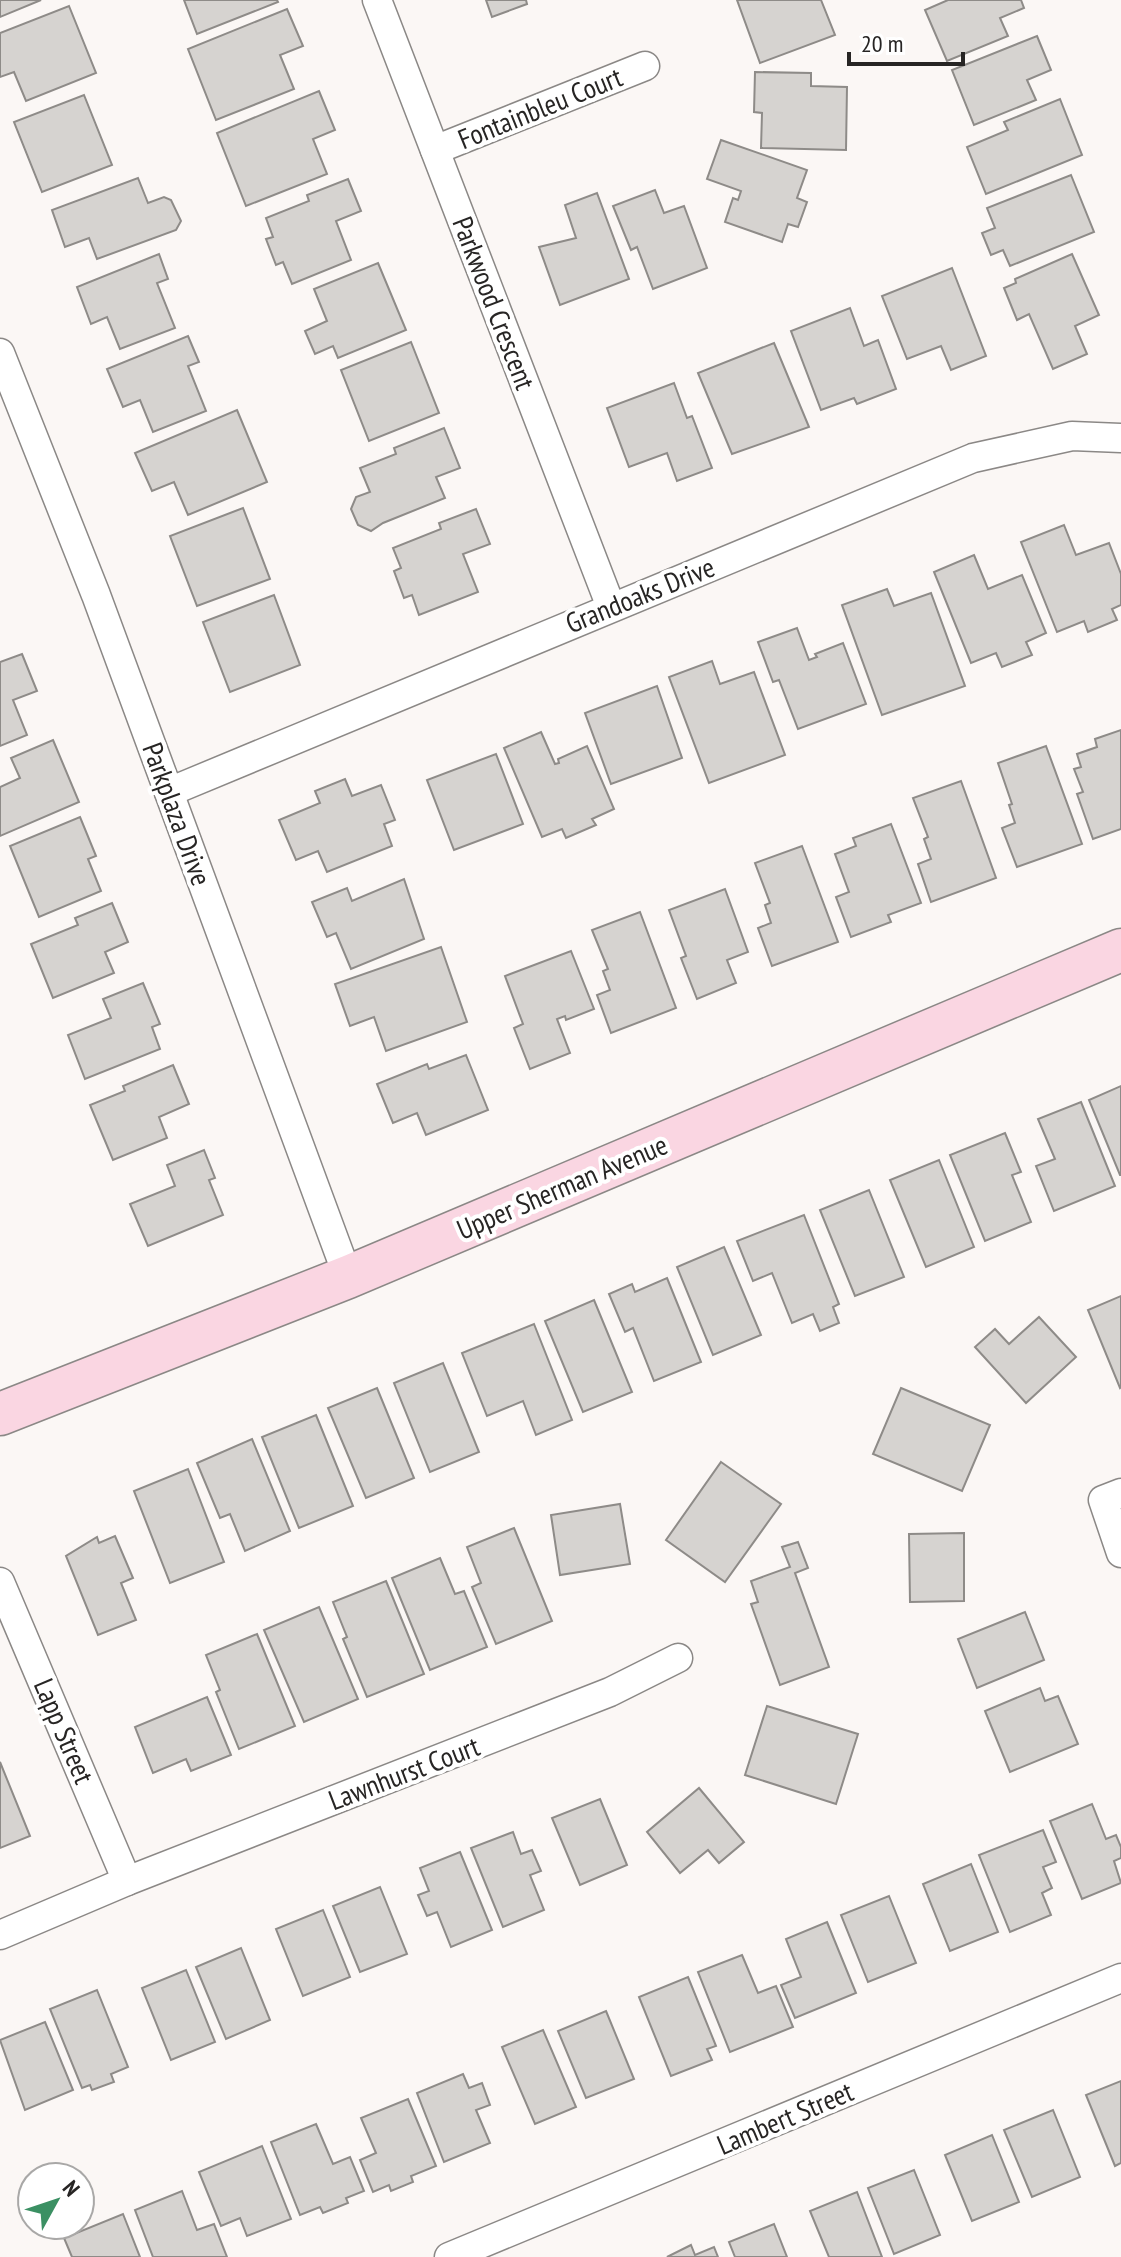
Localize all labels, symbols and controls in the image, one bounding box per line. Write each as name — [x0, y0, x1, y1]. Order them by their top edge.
scale bar — [849, 16, 963, 66]
text: 20 m — [861, 28, 903, 59]
street label: Fontainbleu Court — [452, 58, 628, 157]
street label: Parkwood Crescent — [445, 211, 545, 395]
street label: Grandoaks Drive — [560, 548, 720, 641]
street label: Parkplaza Drive — [135, 737, 220, 890]
street label: Upper Sherman Avenue — [451, 1125, 673, 1248]
street label: Lapp Street — [26, 1673, 103, 1789]
street label: Lawnhurst Court — [323, 1727, 485, 1818]
street label: Lambert Street — [711, 2072, 859, 2163]
north arrow — [16, 2161, 96, 2241]
text: N — [57, 2175, 86, 2202]

